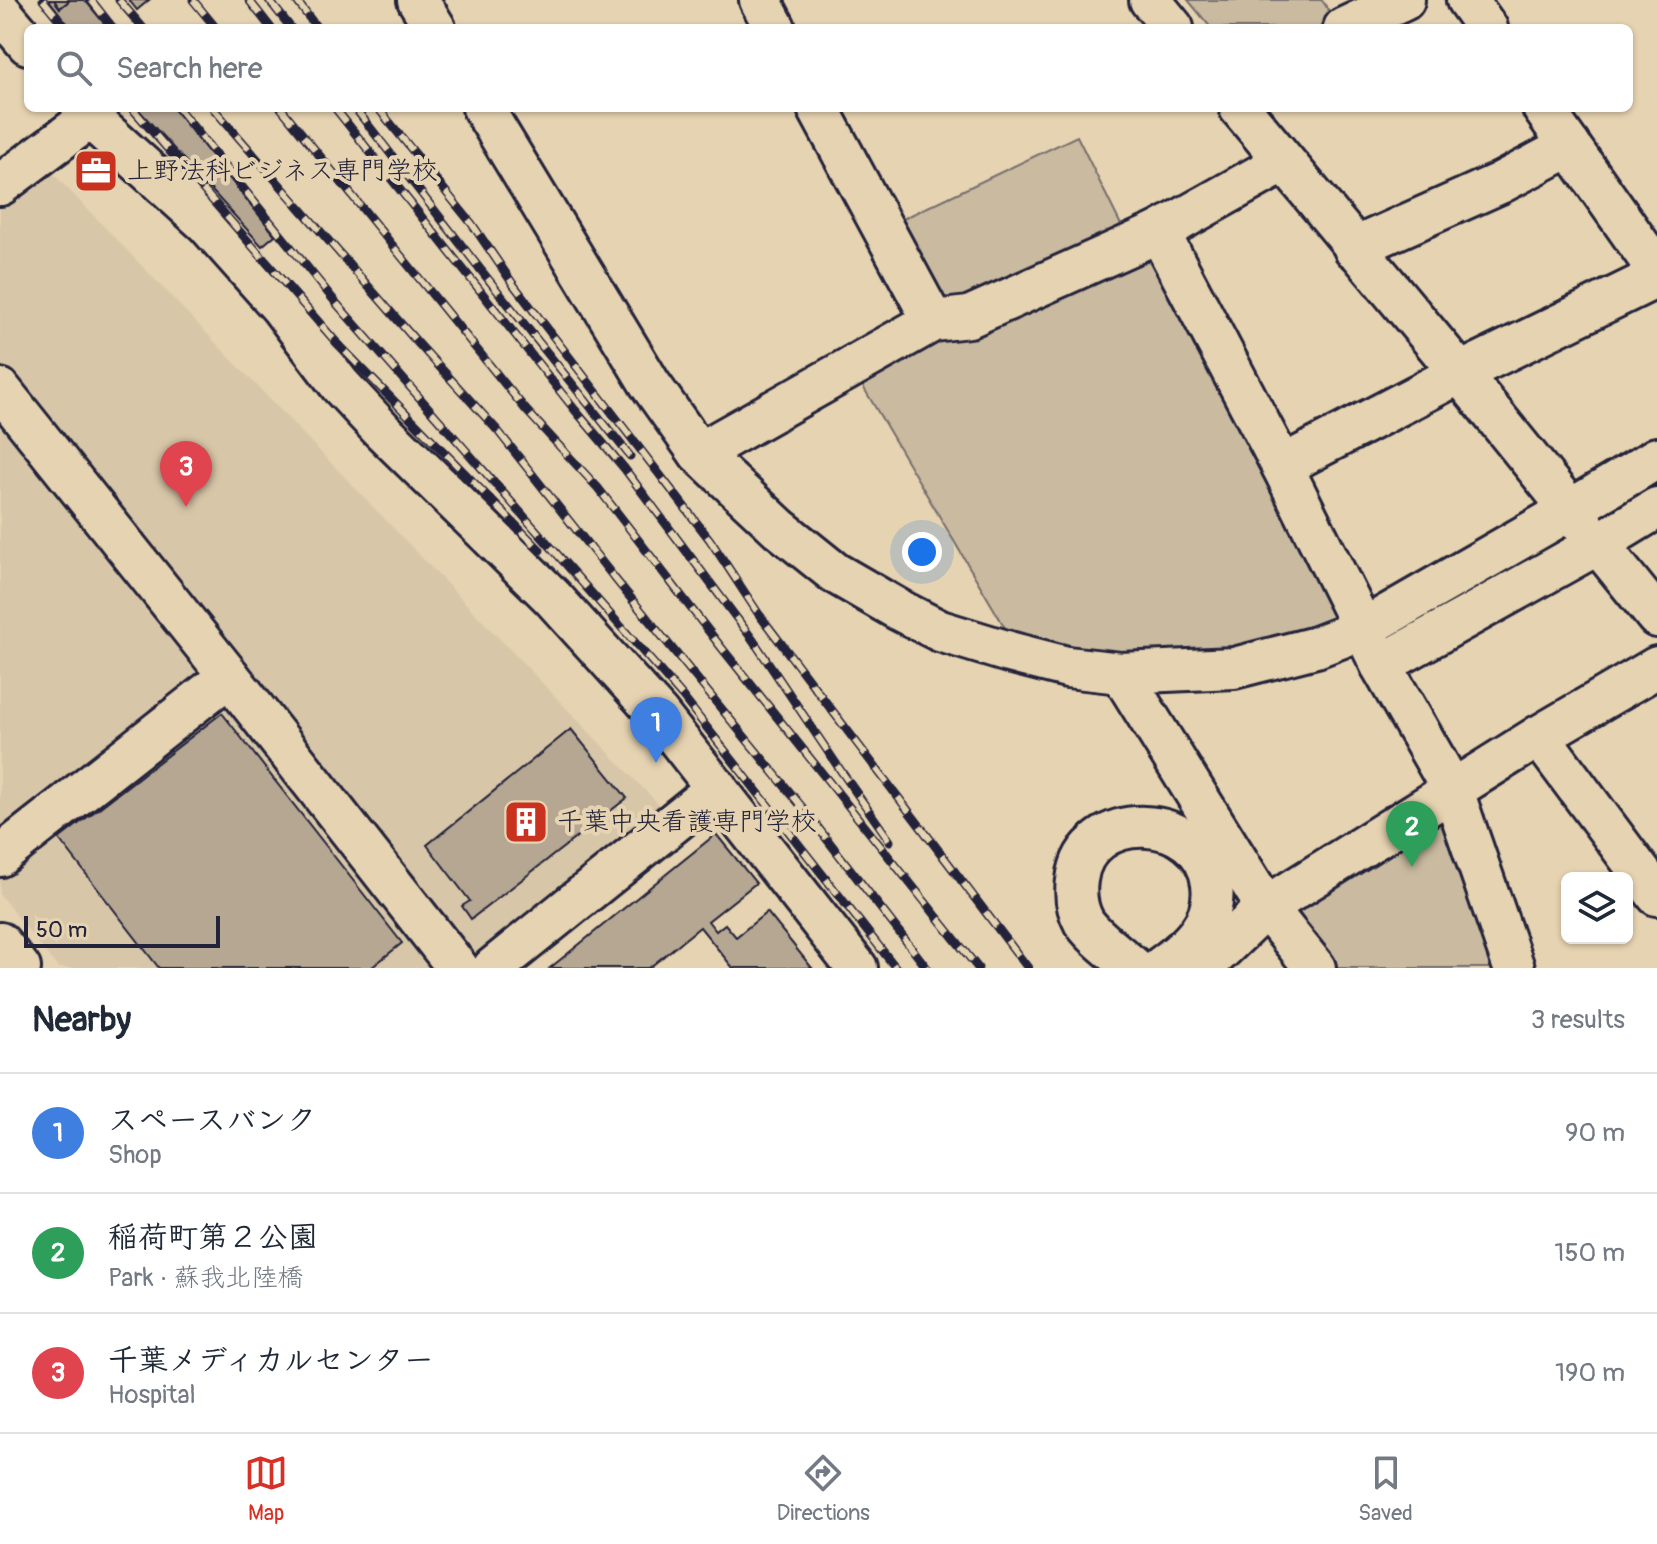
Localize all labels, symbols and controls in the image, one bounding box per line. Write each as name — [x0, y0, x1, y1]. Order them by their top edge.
search box — [24, 24, 1633, 112]
icon: search — [52, 46, 96, 90]
text: Search here — [116, 50, 263, 87]
office icon: 上野法科ビジネス専門学校 — [72, 147, 120, 195]
place label: 上野法科ビジネス専門学校 — [127, 155, 438, 187]
pin: 3 — [160, 441, 212, 507]
your location — [902, 532, 942, 572]
pin: 1 — [630, 697, 682, 763]
building icon: 千葉中央看護専門学校 — [502, 798, 550, 846]
pin: 2 — [1386, 801, 1438, 867]
place label: 千葉中央看護専門学校 — [557, 806, 817, 838]
map controls — [1561, 872, 1633, 944]
button: layers — [1561, 872, 1633, 944]
scale bar — [24, 912, 220, 948]
text: 50 m — [36, 916, 87, 944]
text: Nearby — [32, 999, 131, 1042]
text: 3 results — [1531, 1004, 1625, 1036]
text: スペースバンク — [108, 1102, 316, 1139]
text: 1 — [53, 1117, 63, 1149]
text: 90 m — [1565, 1117, 1625, 1149]
text: Shop — [108, 1139, 162, 1171]
text: 稲荷町第２公園 — [108, 1219, 318, 1256]
text: 2 — [51, 1237, 65, 1269]
text: 150 m — [1554, 1237, 1625, 1269]
text: Park · 蘇我北陸橋 — [108, 1262, 303, 1294]
text: 千葉メディカルセンター — [108, 1342, 434, 1379]
text: 3 — [51, 1357, 65, 1389]
text: 190 m — [1555, 1357, 1625, 1389]
text: Hospital — [108, 1379, 196, 1411]
tab: Map — [244, 1451, 288, 1527]
tab: Directions — [777, 1451, 870, 1527]
tab: Saved — [1358, 1451, 1413, 1527]

